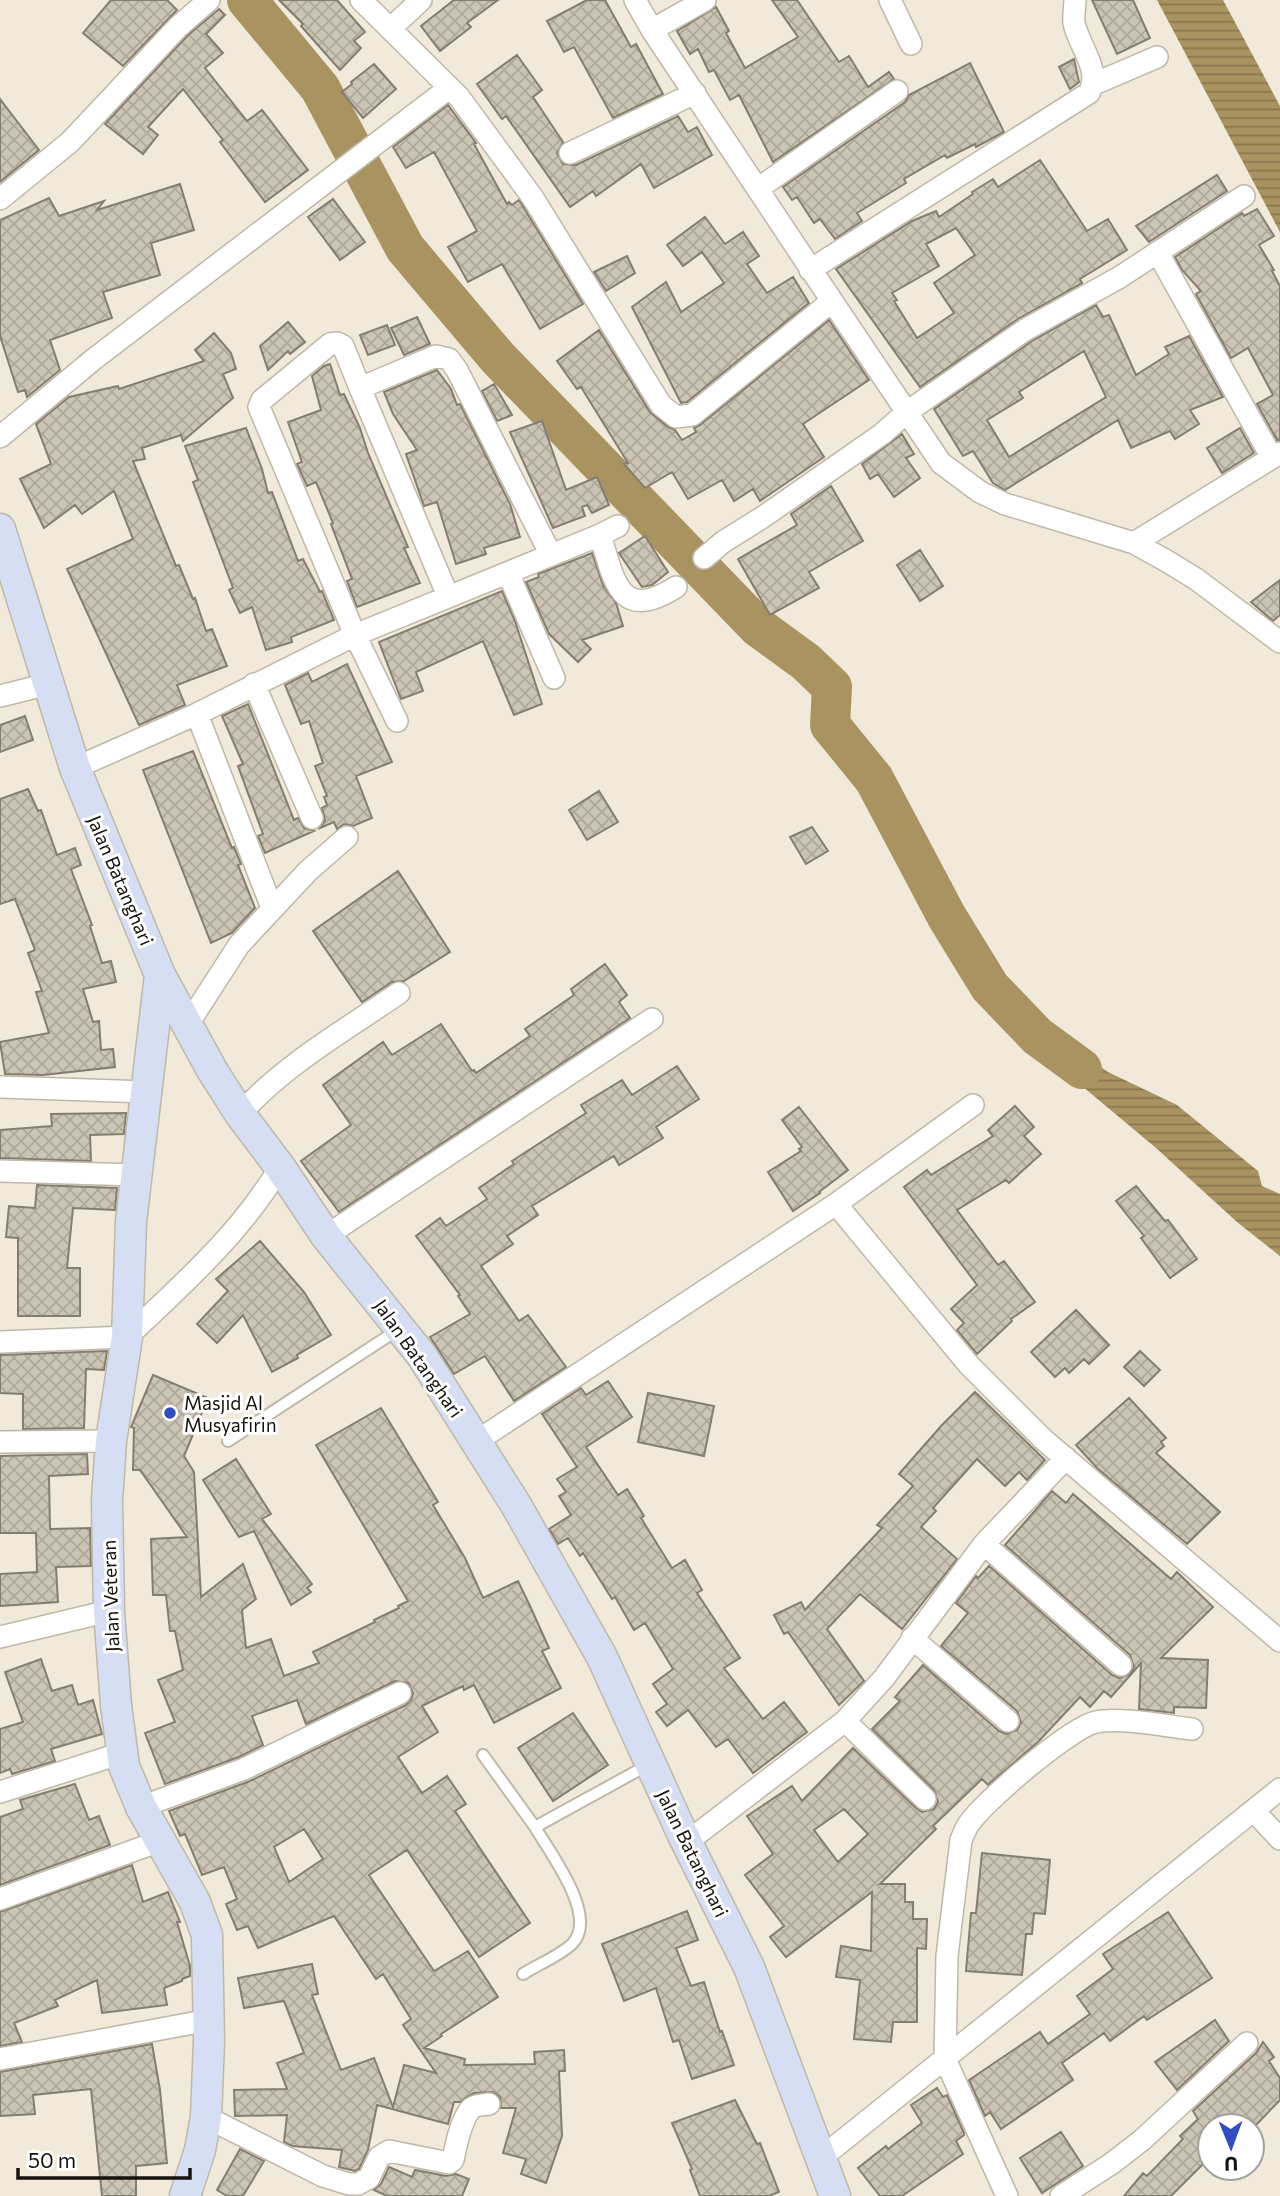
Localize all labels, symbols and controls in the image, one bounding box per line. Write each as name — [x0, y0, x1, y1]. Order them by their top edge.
street label: Jalan Batanghari — [83, 811, 159, 949]
street label: Jalan Batanghari — [370, 1294, 468, 1422]
place label: Masjid Al Musyafirin — [184, 1391, 277, 1436]
marker: Masjid Al Musyafirin — [162, 1405, 178, 1421]
street label: Jalan Veteran — [97, 1540, 123, 1652]
street label: Jalan Batanghari — [652, 1785, 734, 1921]
north arrow — [1196, 2112, 1266, 2182]
scale bar — [18, 2136, 189, 2180]
text: 50 m — [28, 2147, 76, 2172]
text: U — [1224, 2153, 1238, 2176]

